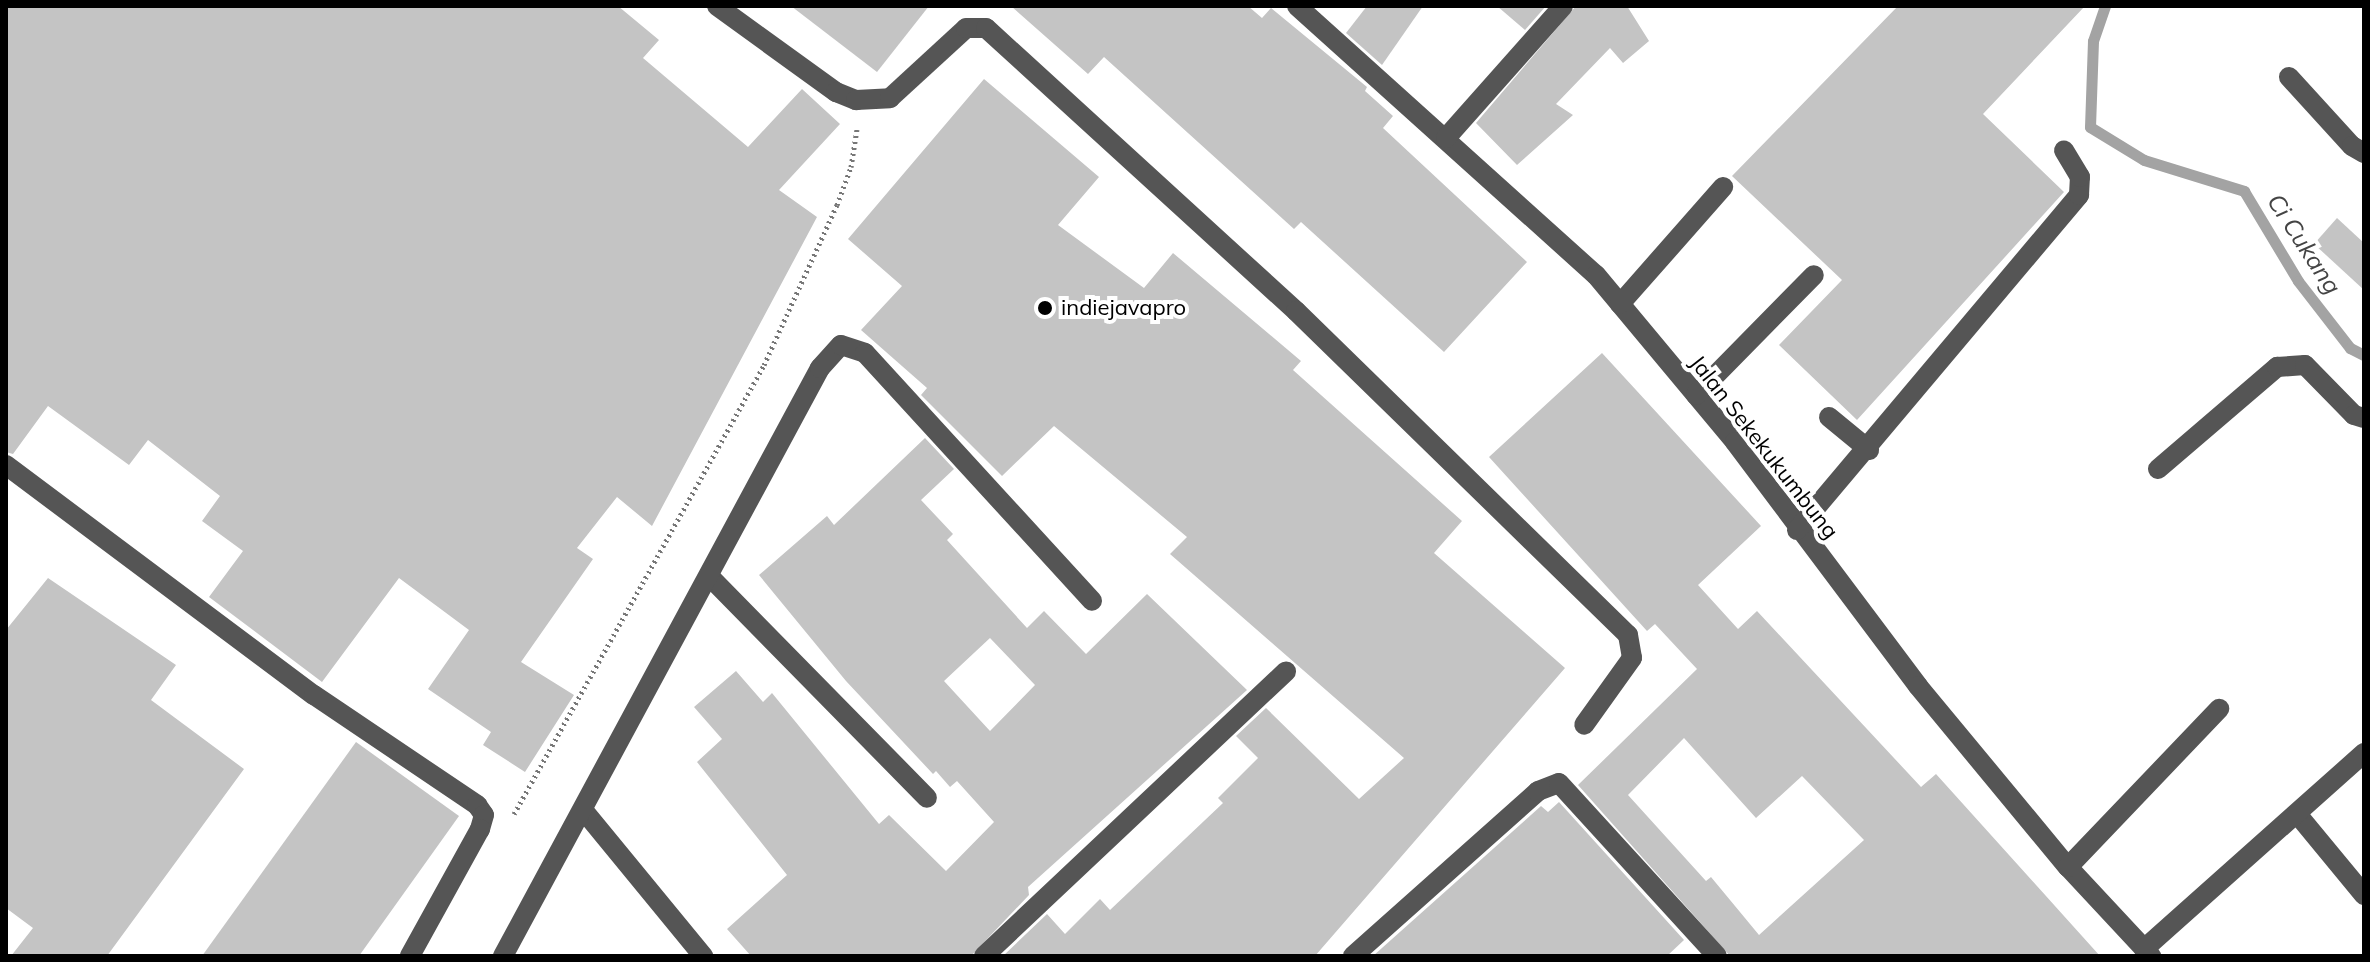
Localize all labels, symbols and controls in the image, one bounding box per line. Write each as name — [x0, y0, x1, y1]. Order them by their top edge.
water label: Ci Cukang — [2261, 189, 2347, 299]
place label: indiejavapro — [1061, 295, 1186, 321]
marker: indiejavapro — [1036, 299, 1054, 317]
street label: Jalan Sekekukumbung — [1684, 350, 1844, 544]

